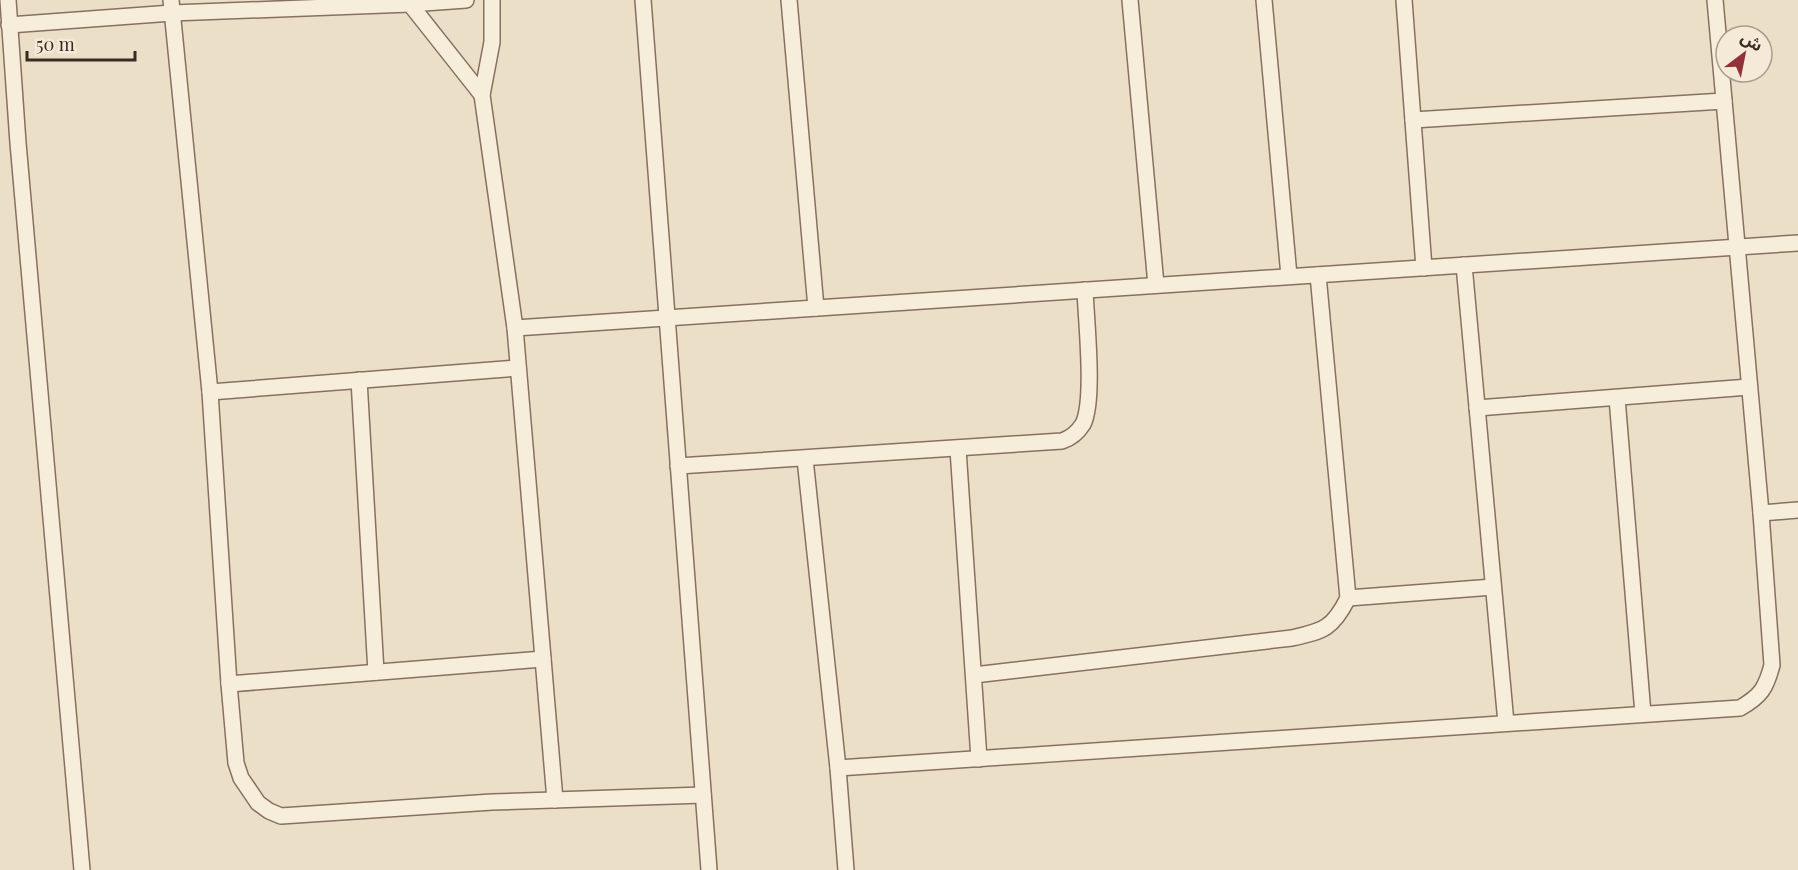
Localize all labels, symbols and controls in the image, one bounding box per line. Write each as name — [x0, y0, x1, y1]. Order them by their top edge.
scale bar — [27, 24, 135, 62]
north arrow — [1714, 24, 1774, 84]
text: ش — [1737, 26, 1767, 56]
text: 50 m — [36, 32, 75, 56]

